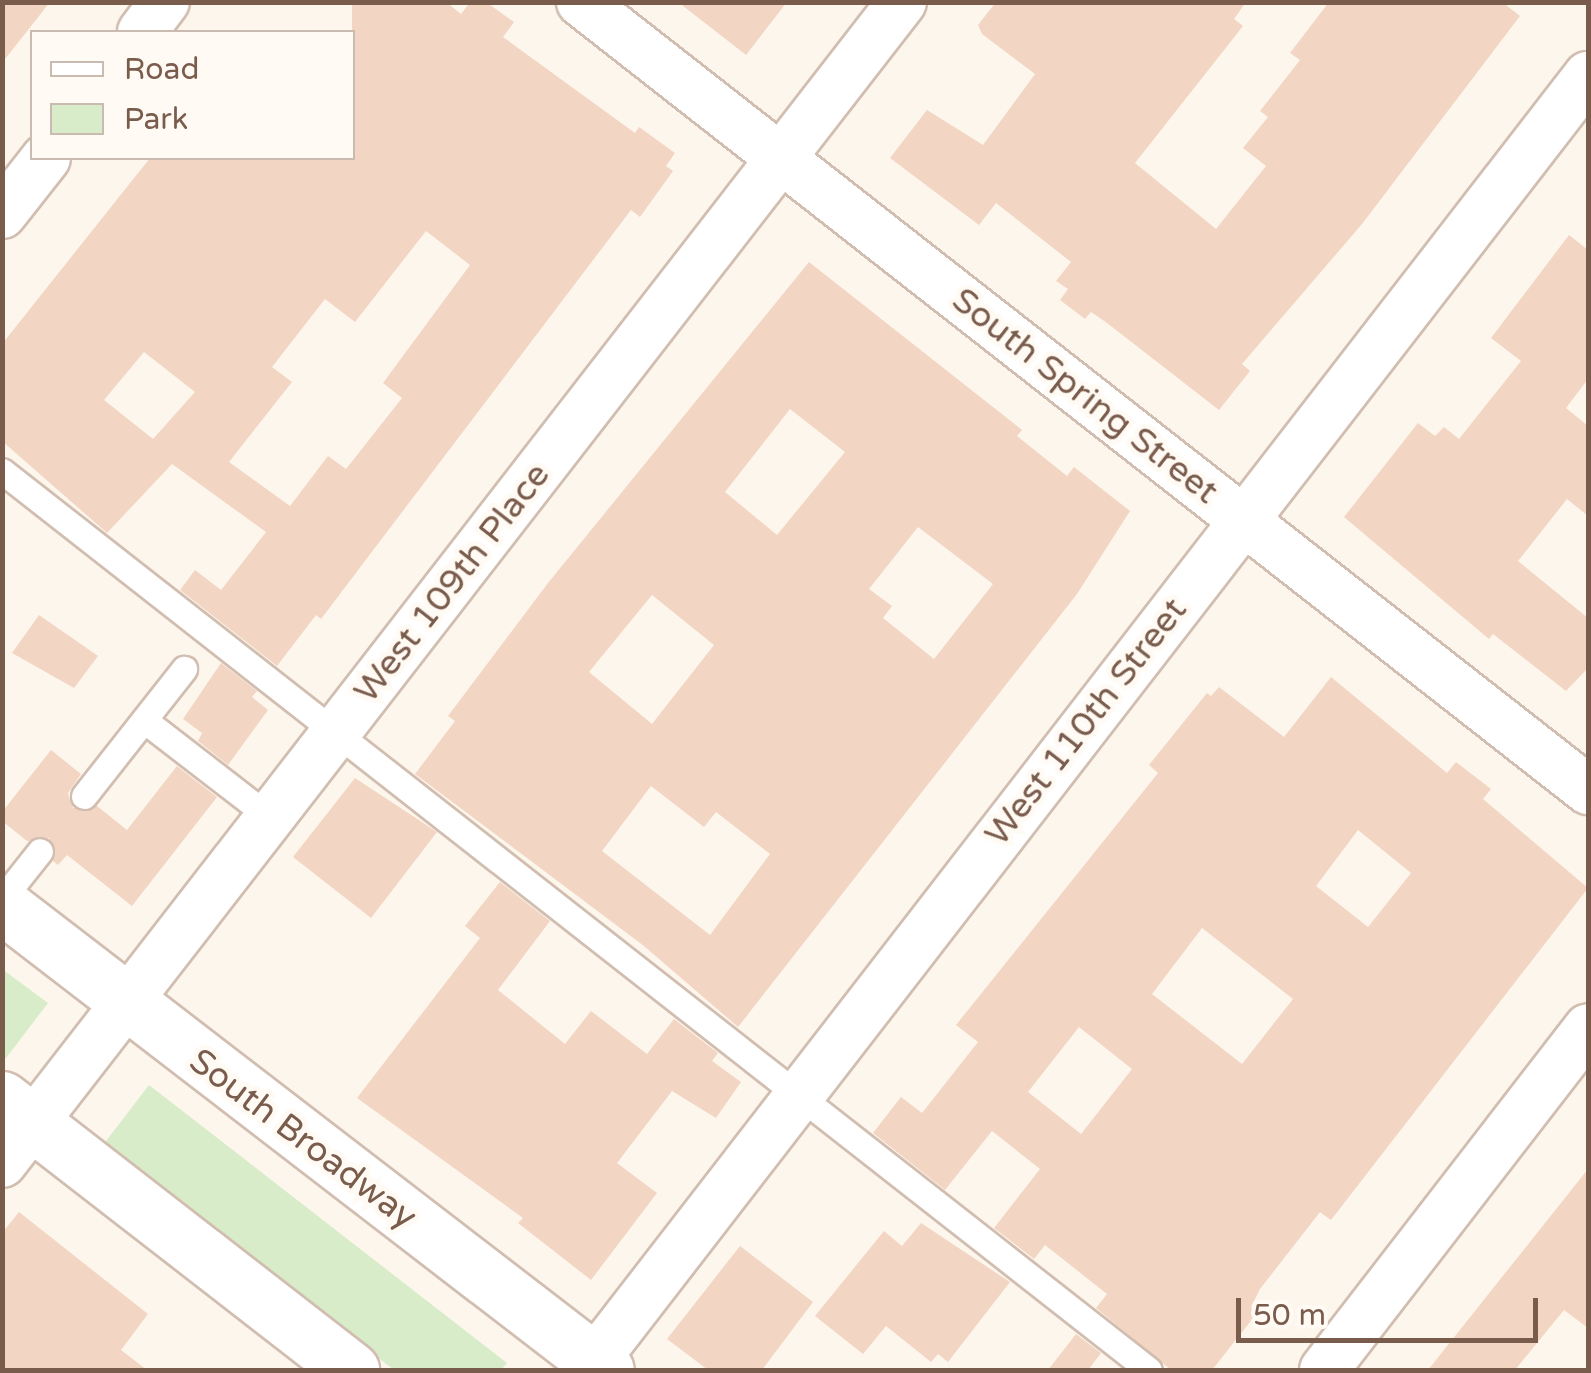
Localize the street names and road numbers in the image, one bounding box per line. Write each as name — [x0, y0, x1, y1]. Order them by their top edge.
street label: South Spring Street — [944, 279, 1226, 513]
street label: West 109th Place — [345, 455, 559, 711]
street label: West 110th Street — [976, 590, 1196, 854]
street label: South Broadway — [181, 1040, 425, 1238]

